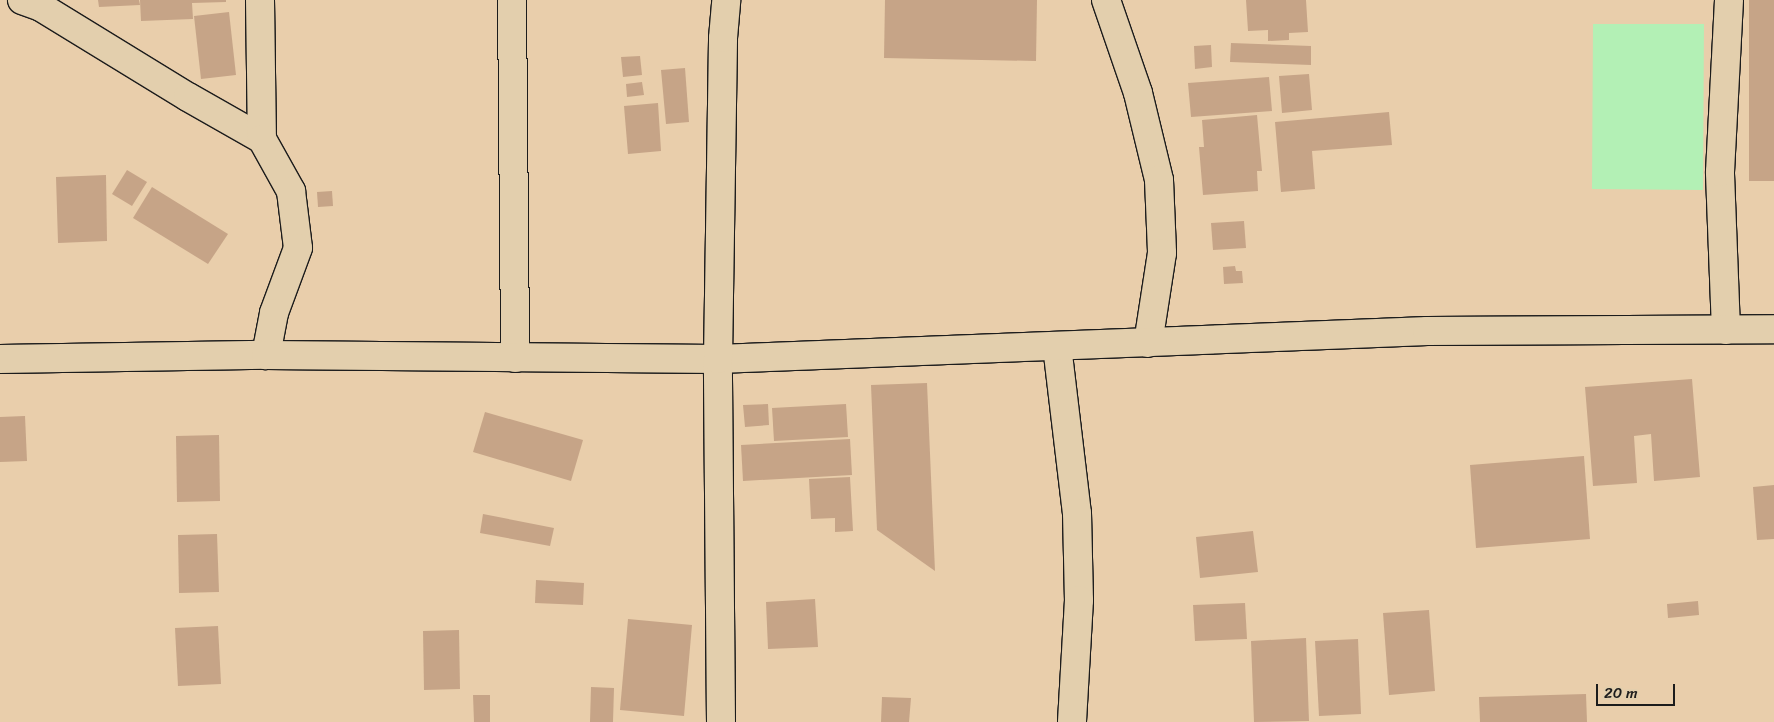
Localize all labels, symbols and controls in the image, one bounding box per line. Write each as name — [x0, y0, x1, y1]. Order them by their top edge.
scale bar — [1599, 674, 1678, 706]
text: 20 m — [1604, 680, 1638, 706]

